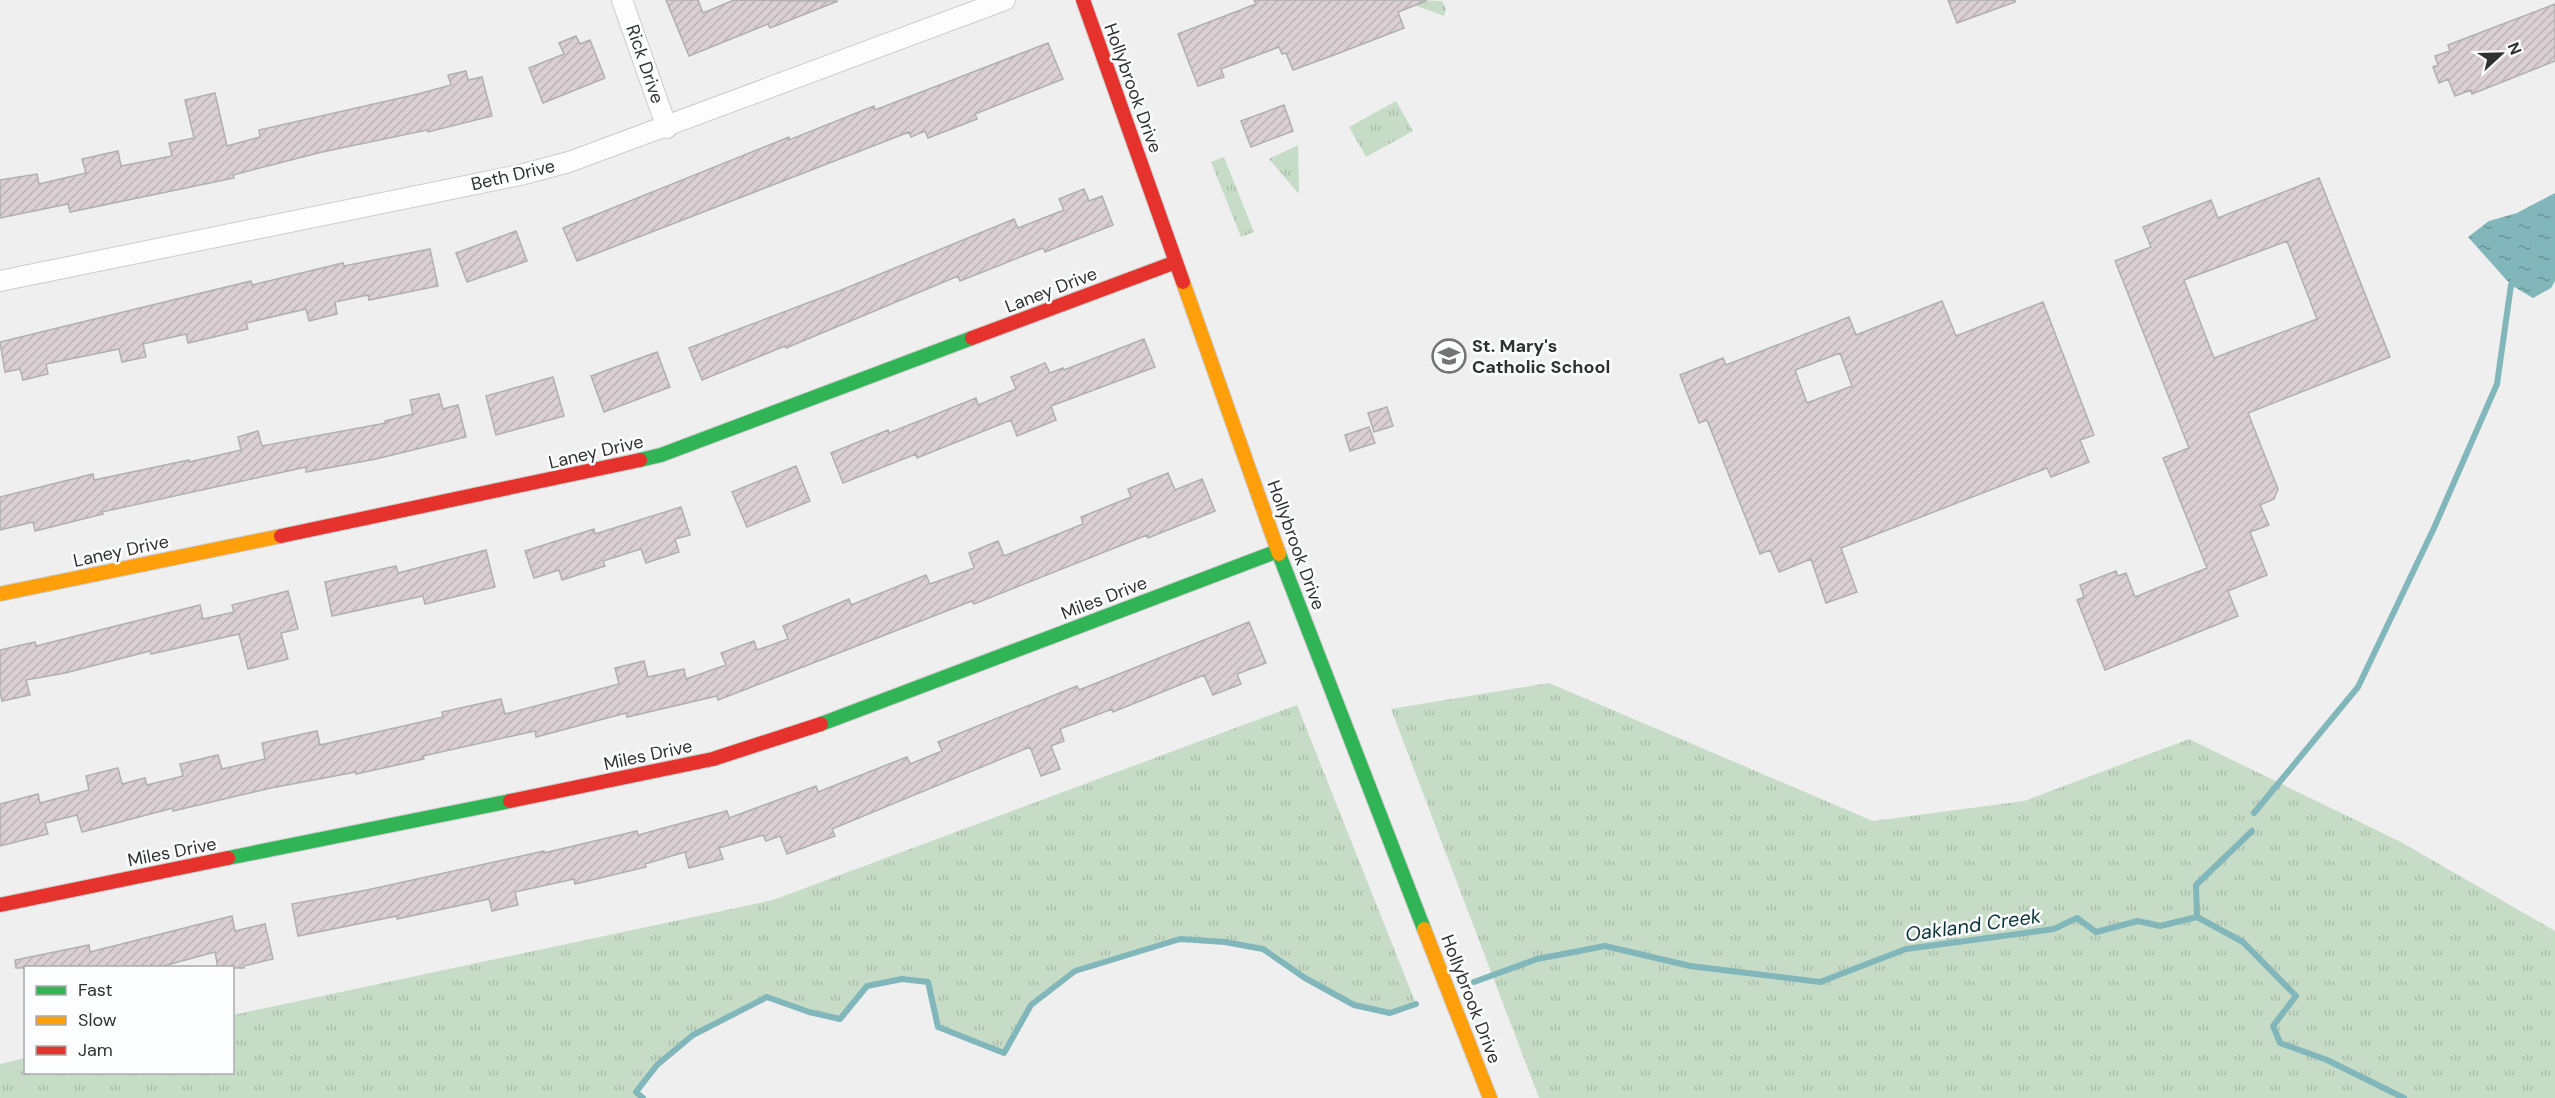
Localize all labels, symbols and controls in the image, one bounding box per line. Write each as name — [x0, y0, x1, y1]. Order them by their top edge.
street label: Hollybrook Drive — [1098, 20, 1168, 156]
street label: Rick Drive — [620, 21, 670, 107]
north arrow — [2471, 24, 2531, 84]
text: N — [2503, 39, 2526, 58]
street label: Beth Drive — [469, 154, 557, 196]
street label: Laney Drive — [1001, 261, 1101, 319]
place label: St. Mary's Catholic School — [1472, 334, 1610, 379]
school or university icon: St. Mary's Catholic School — [1431, 338, 1467, 374]
street label: Laney Drive — [546, 429, 646, 475]
street label: Hollybrook Drive — [1261, 477, 1331, 613]
street label: Laney Drive — [71, 529, 171, 573]
street label: Miles Drive — [1058, 571, 1150, 625]
street label: Miles Drive — [601, 734, 695, 776]
street label: Miles Drive — [125, 832, 219, 872]
water label: Oakland Creek — [1904, 903, 2043, 947]
street label: Hollybrook Drive — [1435, 931, 1507, 1067]
legend — [24, 966, 234, 1074]
text: Fast — [78, 978, 113, 1002]
text: Slow — [78, 1008, 117, 1032]
text: Jam — [78, 1038, 113, 1062]

